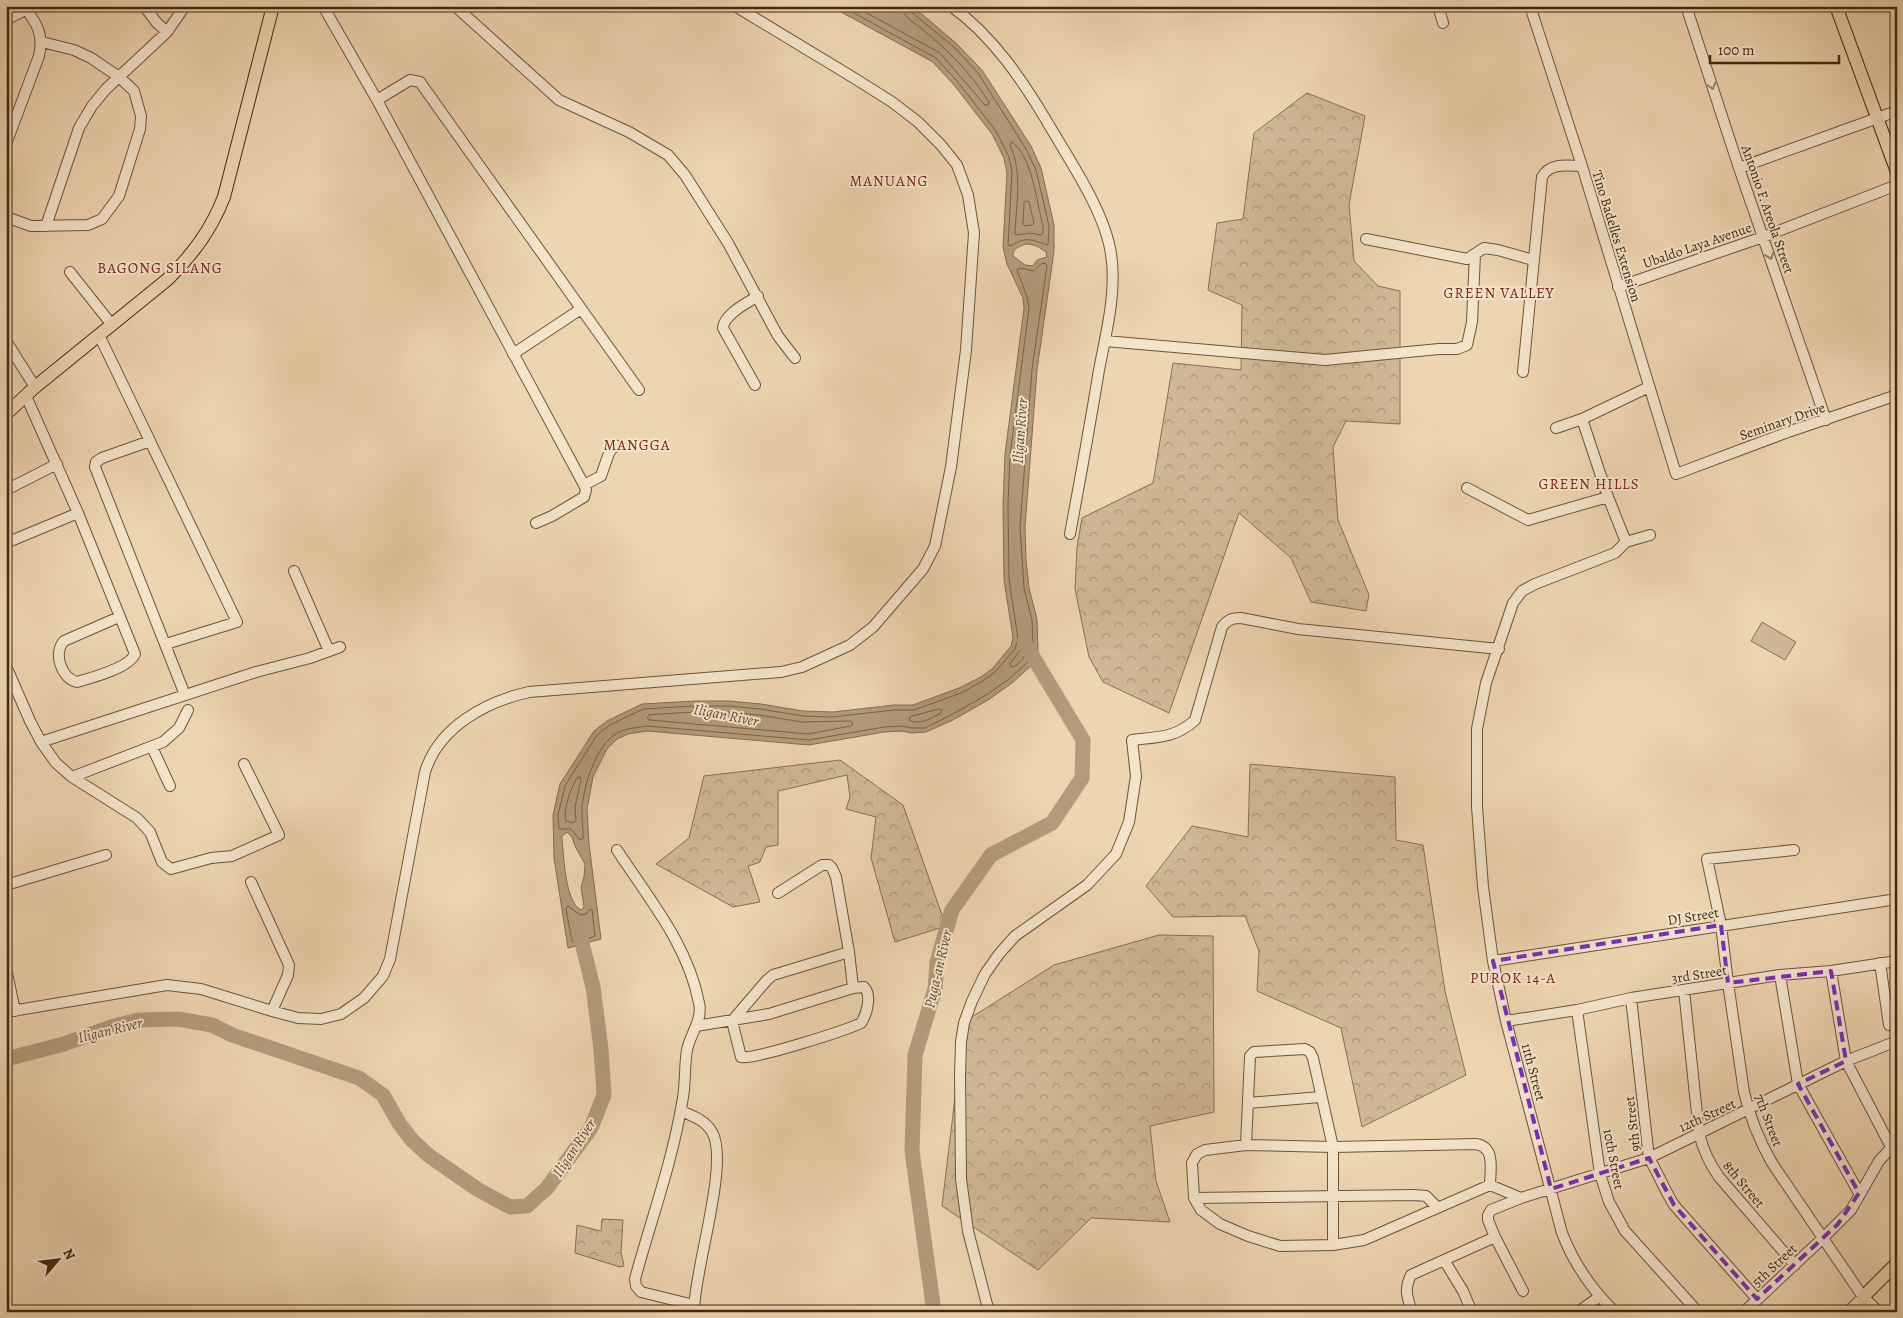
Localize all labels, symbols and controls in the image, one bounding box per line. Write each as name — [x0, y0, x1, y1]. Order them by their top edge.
scale bar — [1710, 32, 1839, 64]
text: 100 m — [1718, 40, 1755, 60]
one-way arrow — [1706, 81, 1716, 89]
street label: Antonio F. Areola Street — [1736, 141, 1799, 276]
street label: Tino Badelles Extension — [1587, 168, 1646, 304]
district label: MANUANG — [850, 171, 928, 191]
street label: Ubaldo Laya Avenue — [1640, 218, 1754, 273]
one-way arrow — [1764, 252, 1774, 260]
district label: BAGONG SILANG — [97, 258, 223, 278]
district label: GREEN VALLEY — [1443, 283, 1555, 303]
water label: Iligan River — [1008, 397, 1032, 464]
street label: Seminary Drive — [1737, 398, 1827, 445]
district label: MANGGA — [603, 435, 671, 455]
district label: GREEN HILLS — [1538, 474, 1640, 494]
water label: Iligan River — [692, 699, 761, 731]
street label: DJ Street — [1666, 903, 1720, 930]
water label: Puga-an River — [919, 927, 957, 1010]
street label: 3rd Street — [1670, 961, 1728, 988]
district label: PUROK 14-A — [1470, 968, 1556, 988]
water label: Iligan River — [76, 1012, 145, 1048]
street label: 11th Street — [1517, 1041, 1550, 1103]
street label: 7th Street — [1750, 1091, 1787, 1150]
street label: 12th Street — [1676, 1094, 1739, 1137]
street label: 9th Street — [1620, 1095, 1645, 1153]
water label: Iligan River — [548, 1114, 601, 1181]
street label: 10th Street — [1598, 1127, 1629, 1191]
street label: 8th Street — [1718, 1157, 1769, 1212]
north arrow — [32, 1236, 82, 1286]
street label: 5th Street — [1748, 1239, 1801, 1291]
text: N — [58, 1245, 80, 1263]

